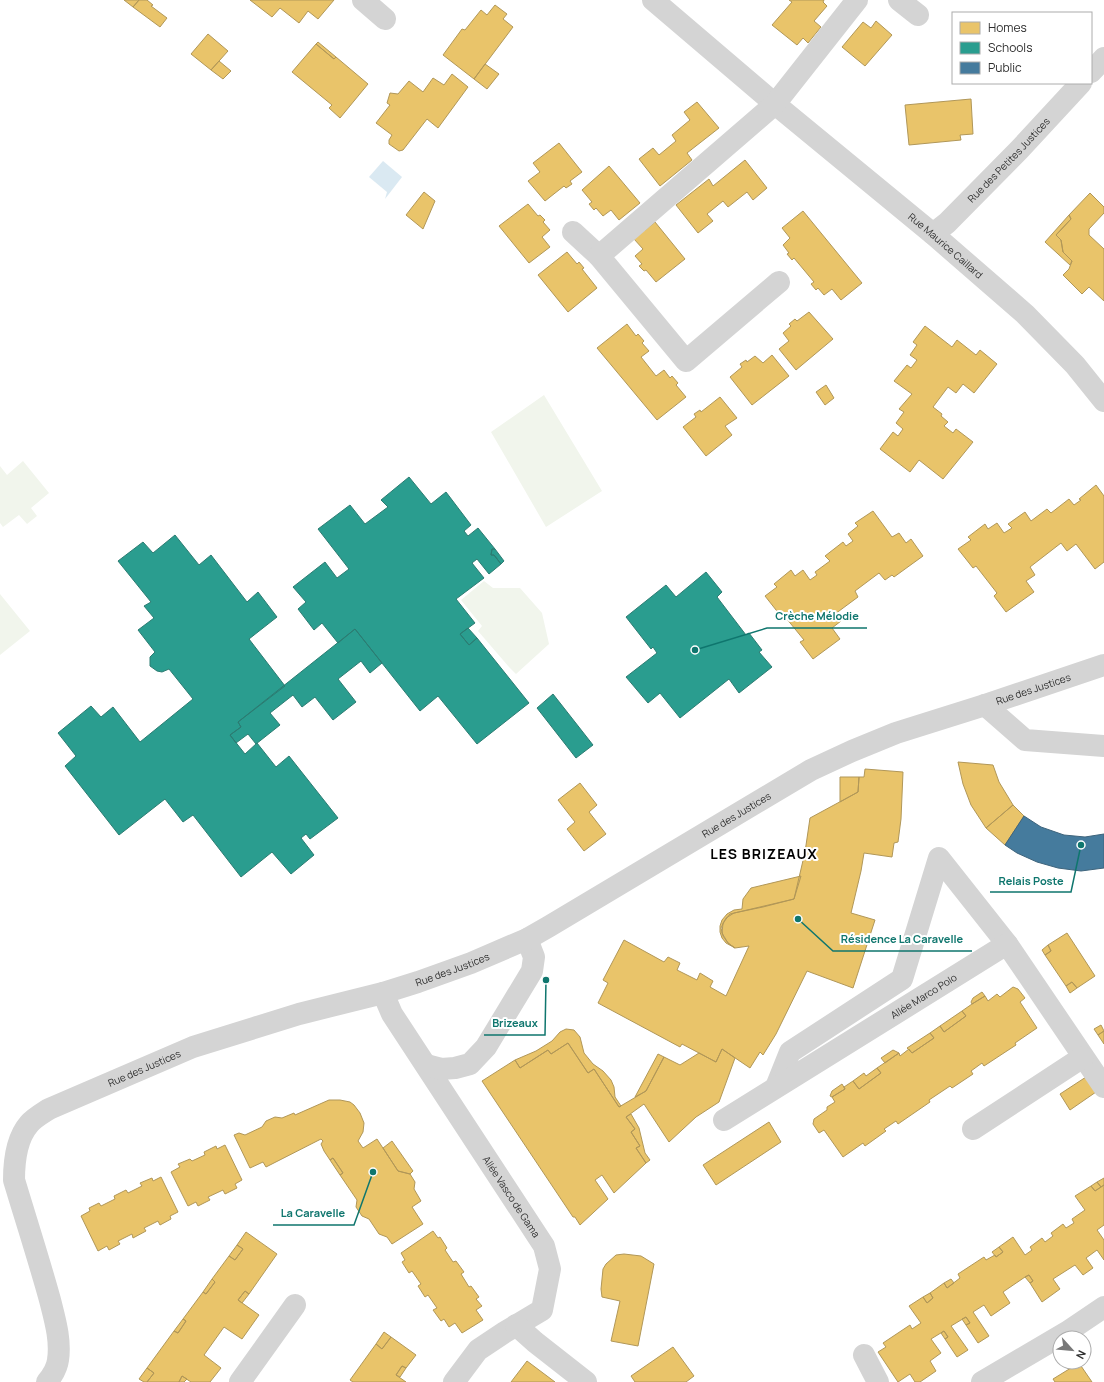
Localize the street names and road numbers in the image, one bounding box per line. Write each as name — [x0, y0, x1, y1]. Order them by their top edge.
street label: Rue des Petites Justices — [964, 114, 1053, 205]
street label: Rue Maurice Caillard — [905, 210, 986, 281]
street label: Rue des Justices — [994, 670, 1072, 708]
street label: Rue des Justices — [699, 789, 773, 841]
street label: Rue des Justices — [413, 949, 491, 989]
street label: Allée Marco Polo — [888, 970, 959, 1022]
street label: Rue des Justices — [106, 1046, 183, 1090]
street label: Allée Vasco de Gama — [480, 1153, 543, 1240]

